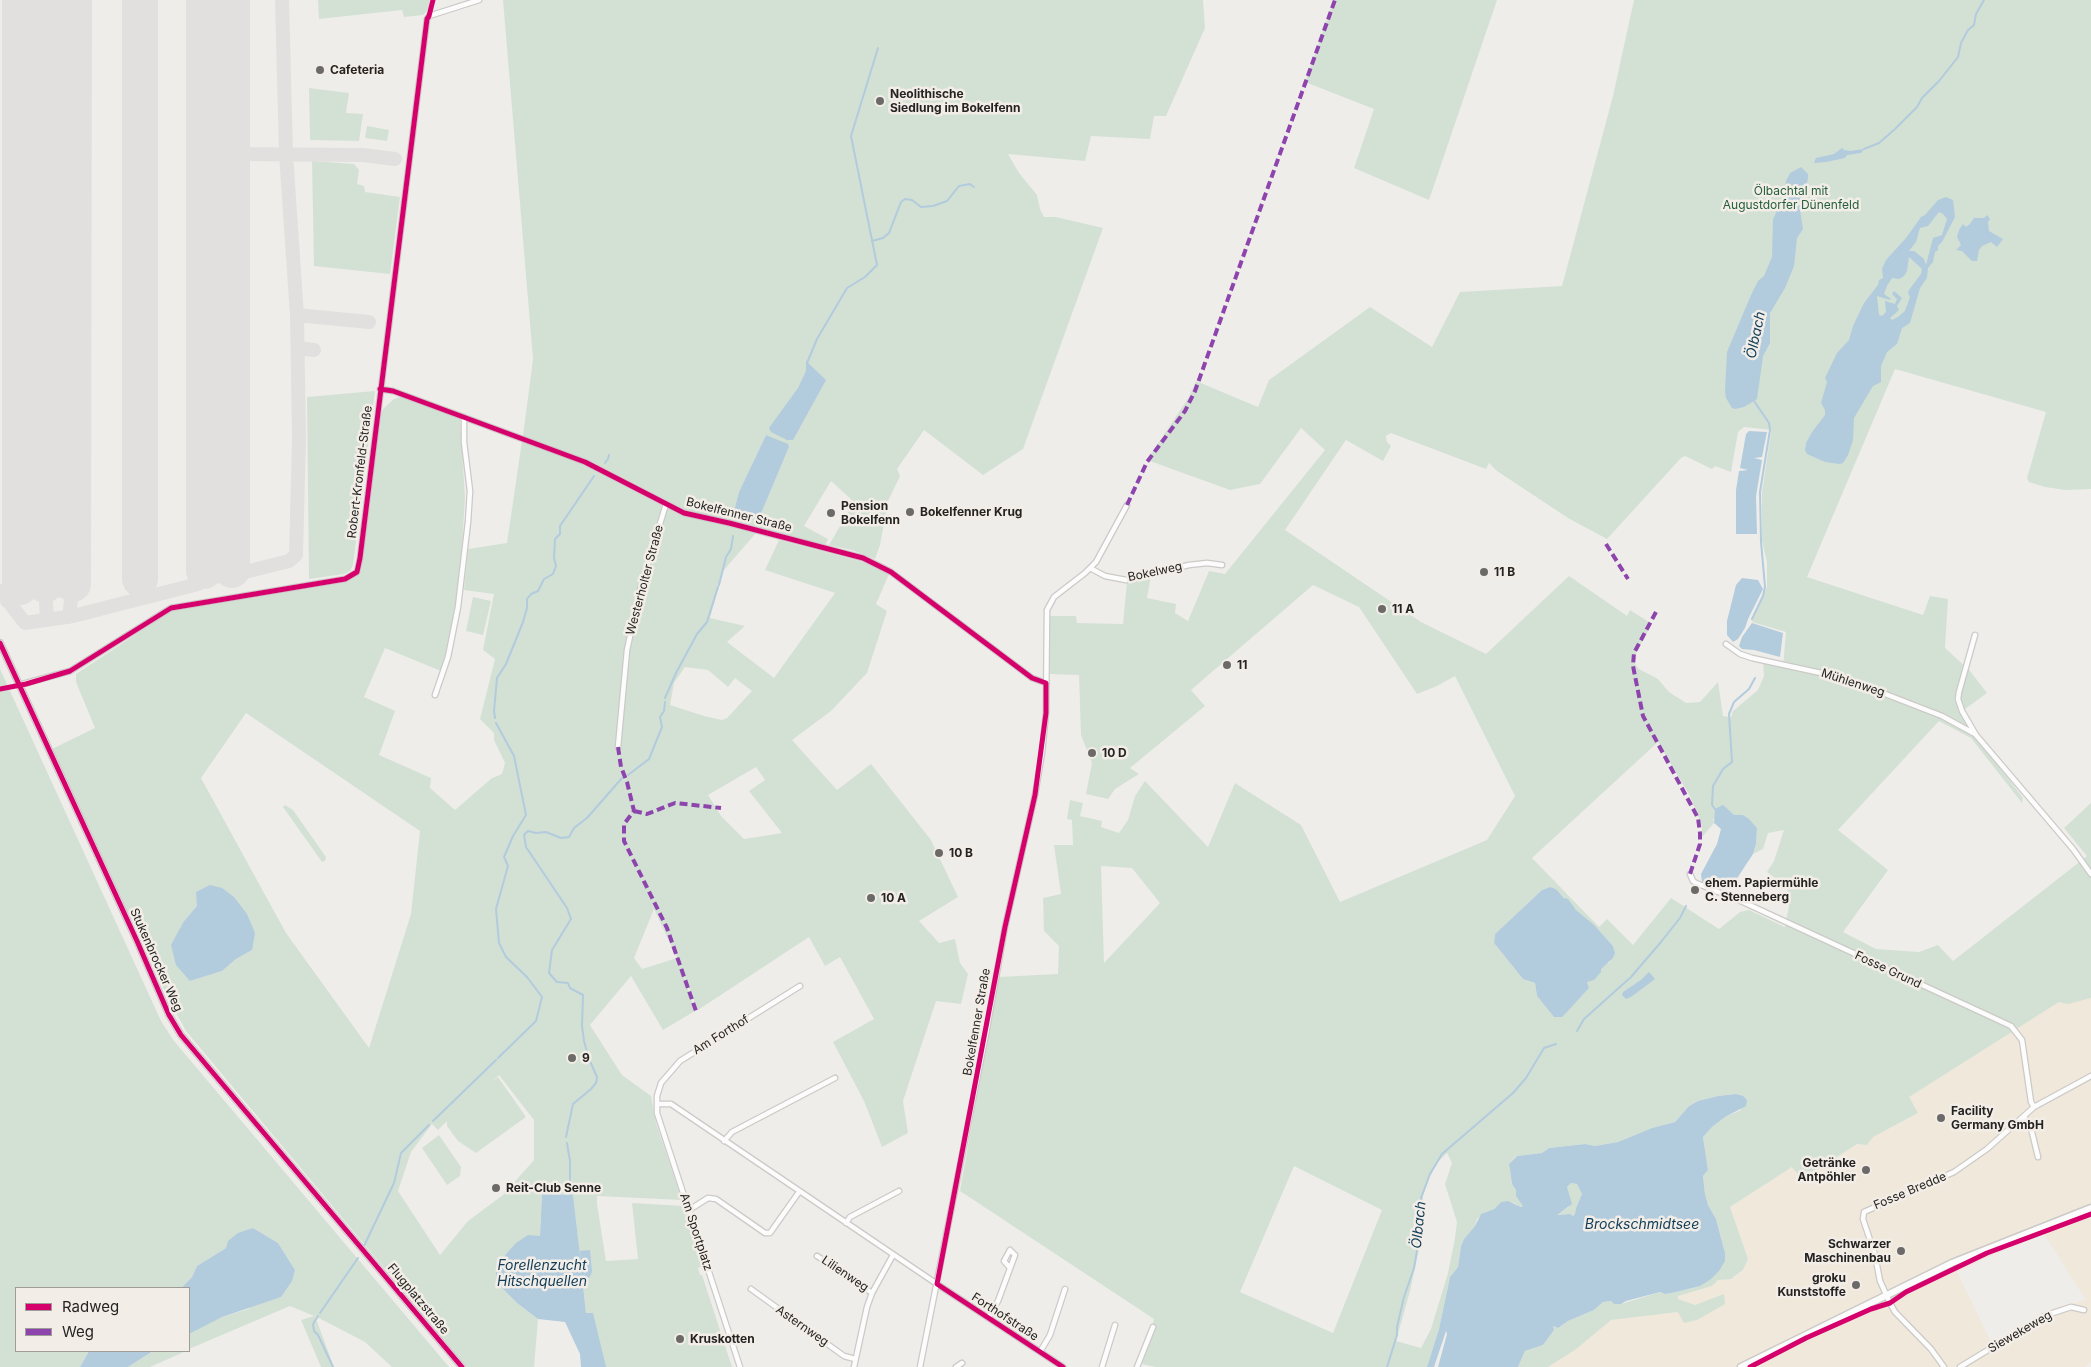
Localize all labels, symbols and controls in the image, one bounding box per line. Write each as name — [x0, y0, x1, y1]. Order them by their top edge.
place label: Cafeteria — [330, 63, 384, 77]
marker: Cafeteria — [314, 64, 326, 76]
place label: Neolithische Siedlung im Bokelfenn — [890, 87, 1020, 115]
marker: Neolithische Siedlung im Bokelfenn — [874, 95, 886, 107]
park label: Ölbachtal mit Augustdorfer Dünenfeld — [1723, 184, 1859, 212]
water label: Ölbach — [1743, 310, 1769, 360]
street label: Robert-Kronfeld-Straße — [345, 405, 375, 539]
street label: Bokelfenner Straße — [685, 495, 793, 535]
place label: Pension Bokelfenn — [841, 499, 900, 527]
place label: Bokelfenner Krug — [920, 505, 1022, 519]
marker: Bokelfenner Krug — [904, 506, 916, 518]
marker: Pension Bokelfenn — [825, 507, 837, 519]
street label: Westerholter Straße — [623, 523, 667, 637]
street label: Bokelweg — [1126, 559, 1184, 585]
place label: 11 B — [1494, 565, 1515, 579]
marker: 11 B — [1478, 566, 1490, 578]
place label: 11 A — [1392, 602, 1414, 616]
marker: 11 A — [1376, 603, 1388, 615]
place label: 11 — [1237, 658, 1247, 672]
marker: 11 — [1221, 659, 1233, 671]
street label: Mühlenweg — [1819, 666, 1887, 700]
place label: 10 D — [1102, 746, 1127, 760]
marker: 10 D — [1086, 747, 1098, 759]
place label: 10 B — [949, 846, 973, 860]
marker: 10 B — [933, 847, 945, 859]
place label: ehem. Papiermühle C. Stenneberg — [1705, 876, 1818, 904]
marker: ehem. Papiermühle C. Stenneberg — [1689, 884, 1701, 896]
place label: 10 A — [881, 891, 906, 905]
marker: 10 A — [865, 892, 877, 904]
street label: Stukenbrocker Weg — [127, 906, 185, 1014]
street label: Fosse Grund — [1852, 948, 1924, 992]
street label: Bokelfenner Straße — [960, 967, 994, 1077]
street label: Am Forthof — [690, 1012, 752, 1058]
place label: 9 — [582, 1051, 590, 1065]
marker: 9 — [566, 1052, 578, 1064]
place label: Facility Germany GmbH — [1951, 1104, 2044, 1132]
marker: Facility Germany GmbH — [1935, 1112, 1947, 1124]
place label: Getränke Antpöhler — [1797, 1156, 1856, 1184]
marker: Getränke Antpöhler — [1860, 1164, 1872, 1176]
street label: Fosse Bredde — [1871, 1169, 1949, 1213]
place label: Reit-Club Senne — [506, 1181, 601, 1195]
marker: Reit-Club Senne — [490, 1182, 502, 1194]
street label: Am Sportplatz — [677, 1191, 715, 1273]
water label: Ölbach — [1408, 1200, 1430, 1250]
water label: Brockschmidtsee — [1585, 1217, 1699, 1233]
place label: Schwarzer Maschinenbau — [1804, 1237, 1891, 1265]
marker: Schwarzer Maschinenbau — [1895, 1245, 1907, 1257]
street label: Lilienweg — [819, 1253, 871, 1295]
water label: Forellenzucht Hitschquellen — [497, 1258, 587, 1290]
street label: Flugplatzstraße — [384, 1261, 452, 1337]
place label: groku Kunststoffe — [1778, 1271, 1846, 1299]
marker: groku Kunststoffe — [1850, 1279, 1862, 1291]
legend — [15, 1287, 190, 1352]
street label: Forthofstraße — [969, 1290, 1041, 1344]
text: Radweg — [62, 1297, 119, 1316]
street label: Asternweg — [773, 1303, 831, 1349]
street label: Siewekeweg — [1986, 1308, 2054, 1356]
text: Weg — [62, 1322, 94, 1341]
place label: Kruskotten — [690, 1332, 755, 1346]
marker: Kruskotten — [674, 1333, 686, 1345]

